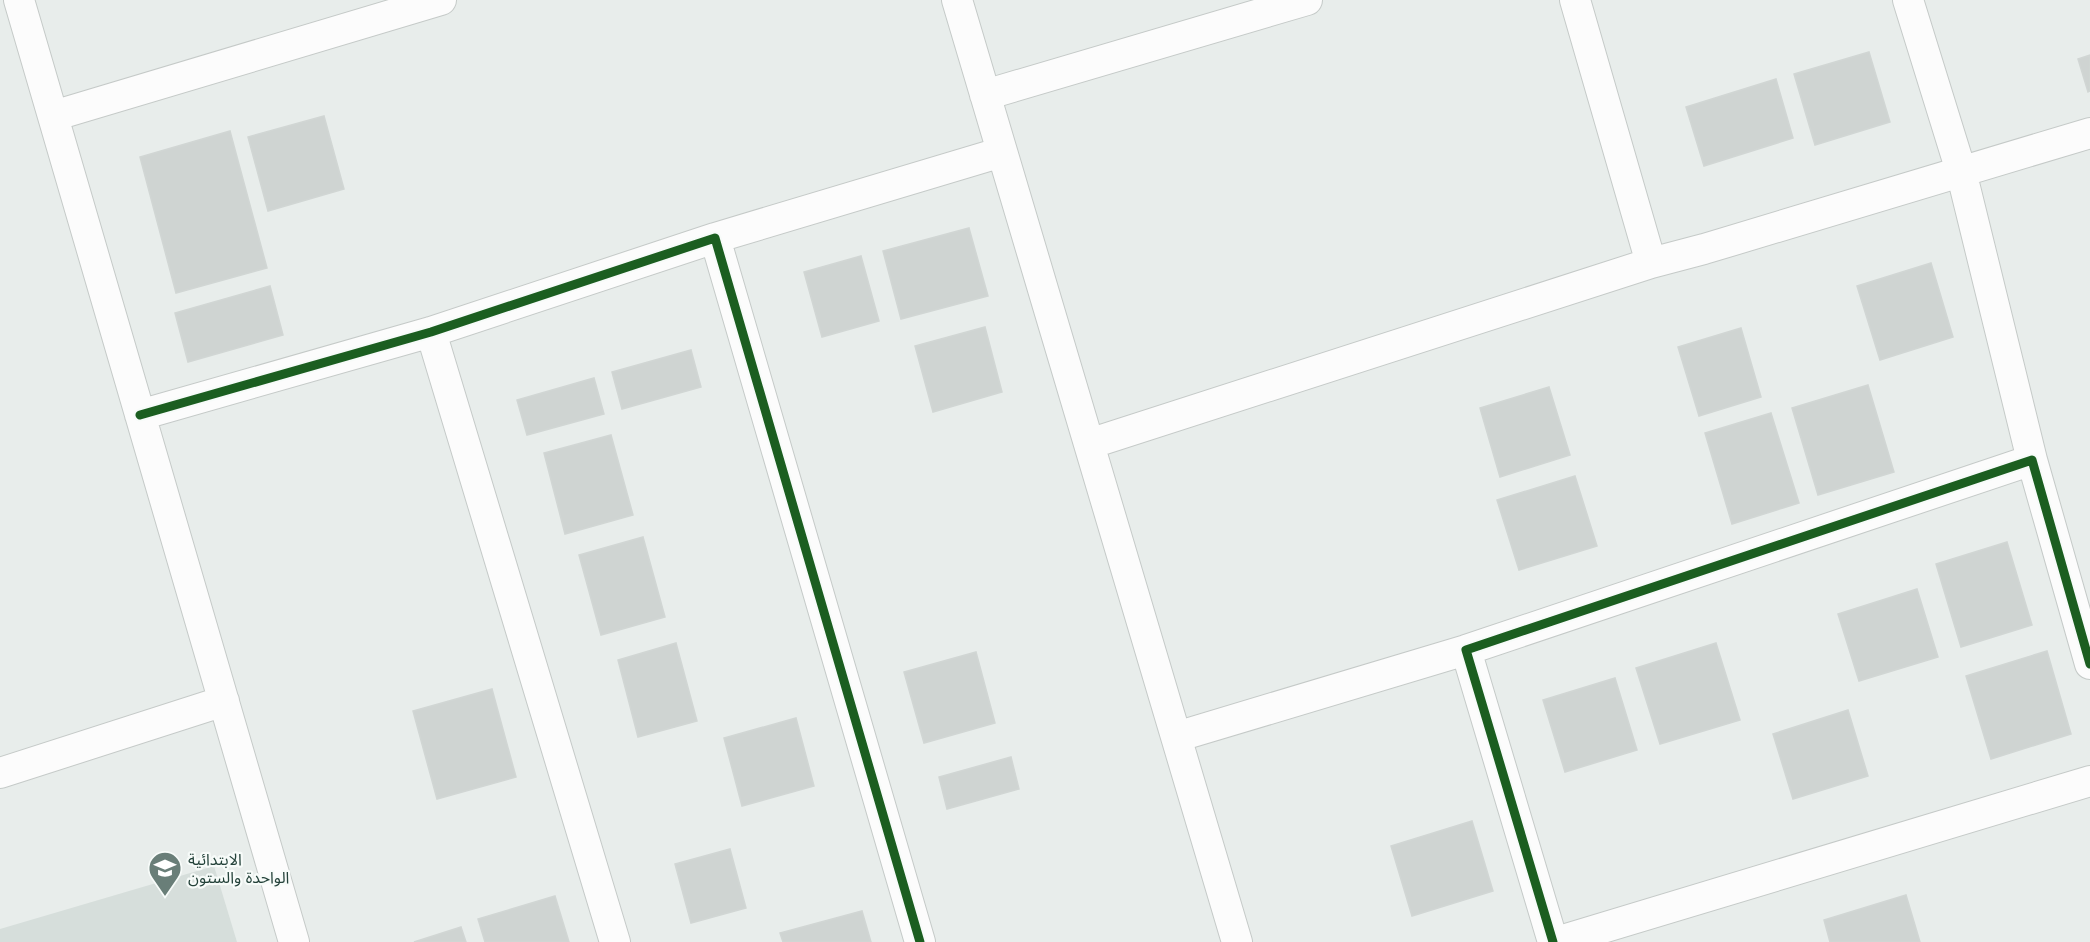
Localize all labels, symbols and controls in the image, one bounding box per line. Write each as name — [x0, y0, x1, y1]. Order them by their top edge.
school or university icon: الابتدائية الواحدة والستون — [147, 850, 183, 897]
place label: الابتدائية الواحدة والستون — [188, 851, 289, 887]

